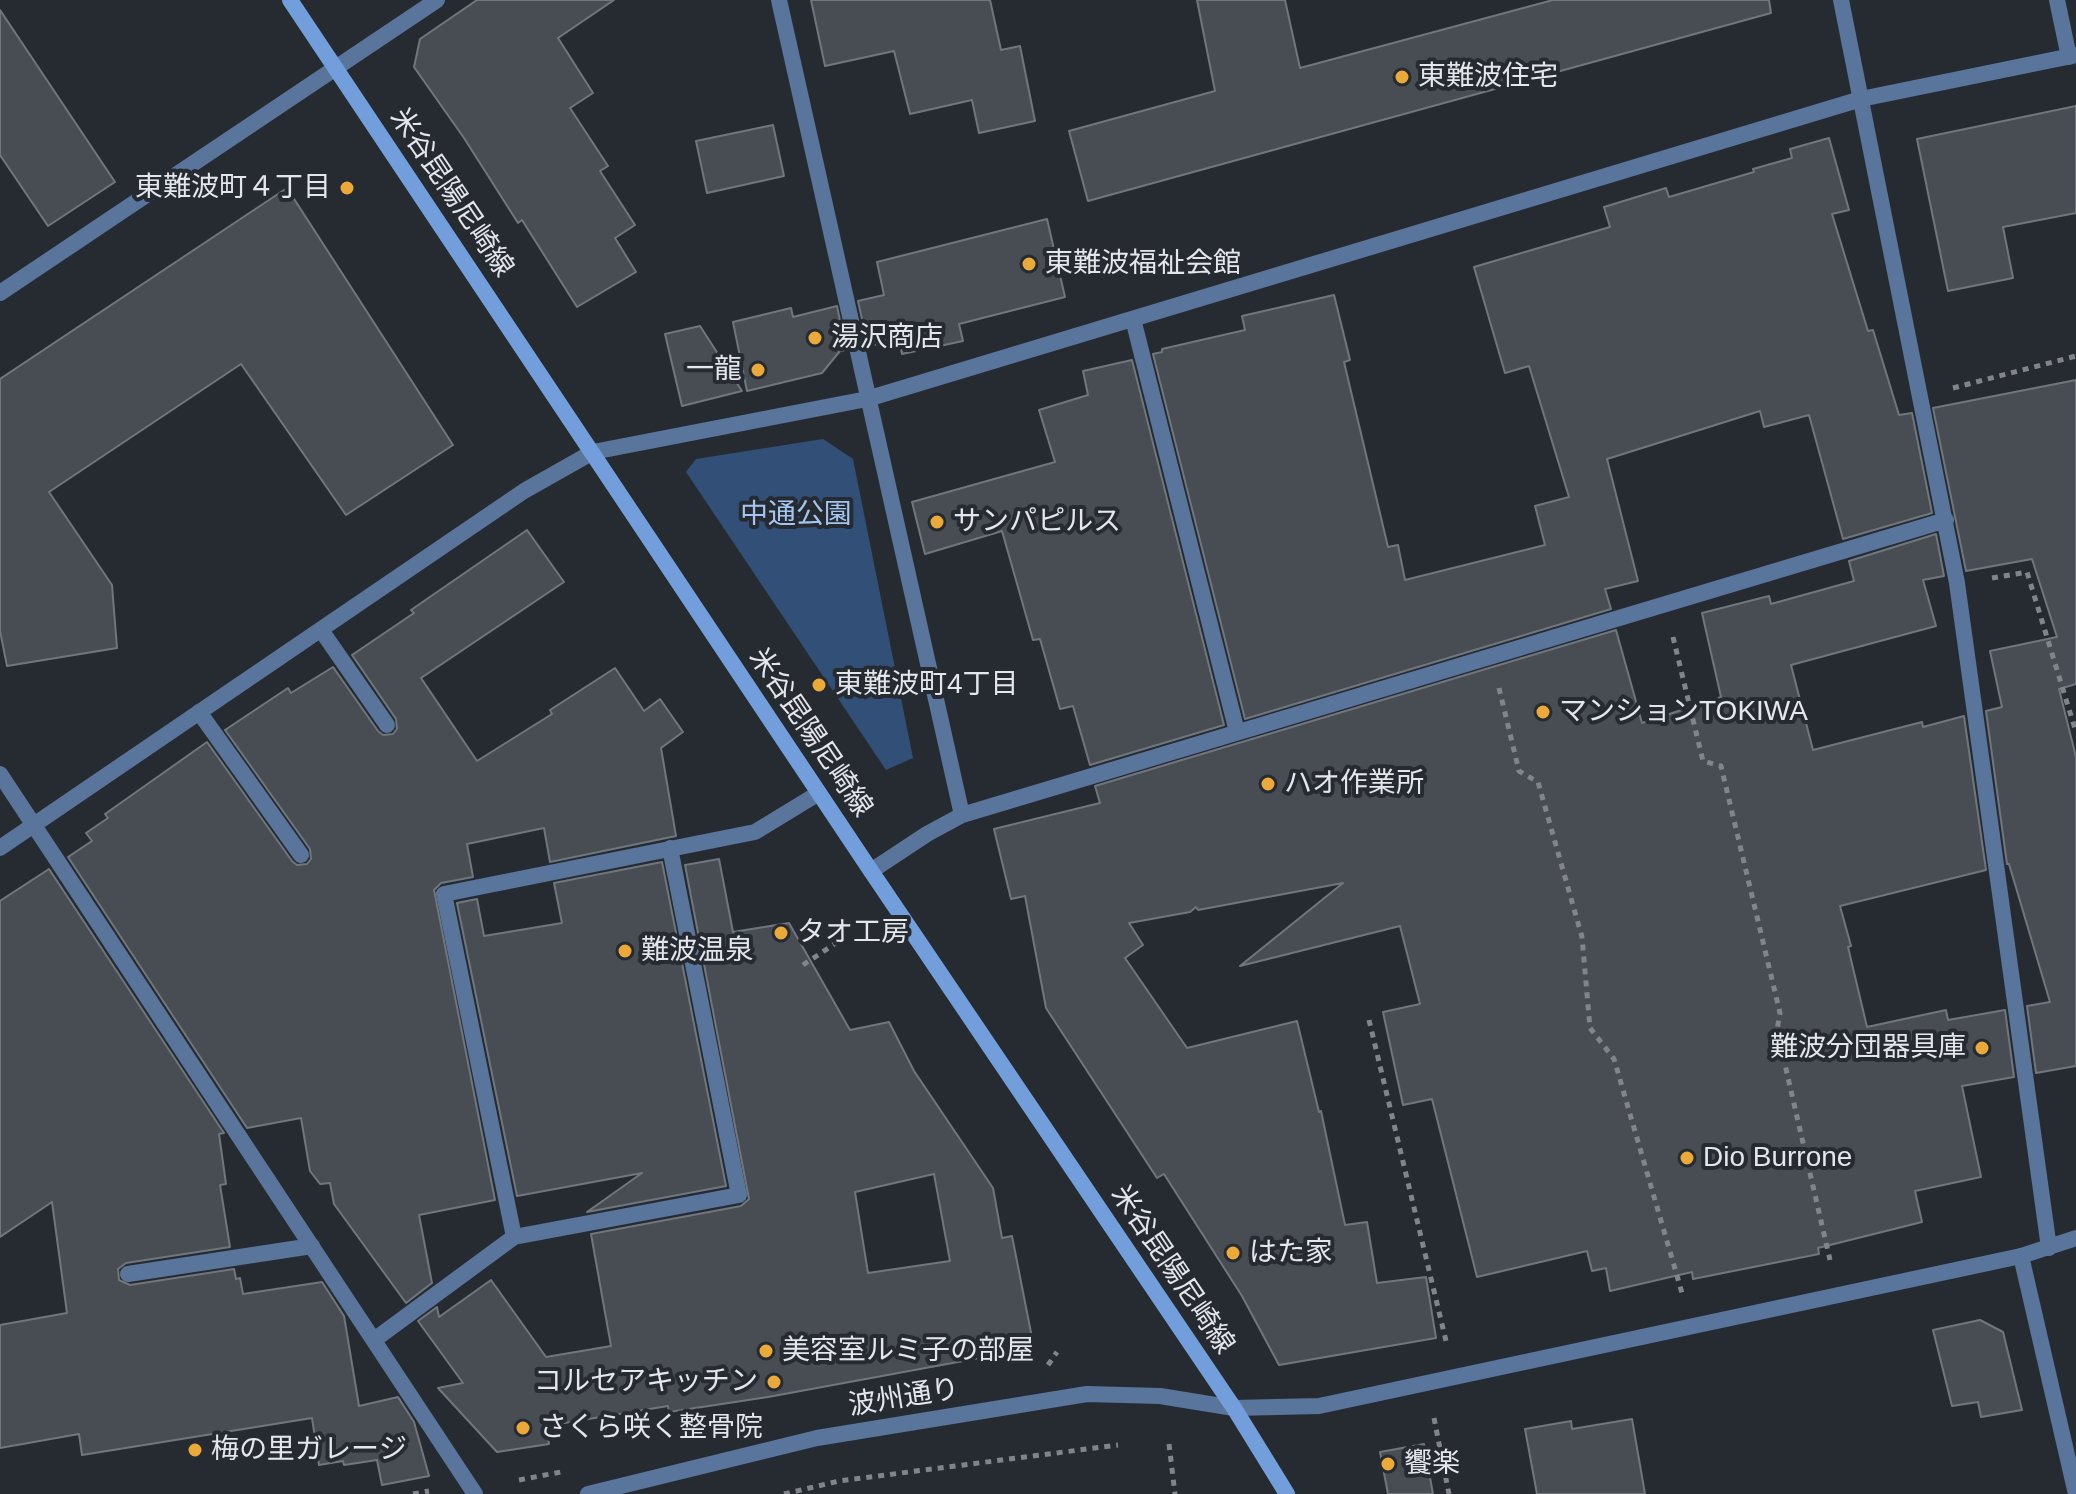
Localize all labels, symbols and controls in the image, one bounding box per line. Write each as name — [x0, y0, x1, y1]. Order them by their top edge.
place label: 東難波住宅 — [1418, 60, 1558, 94]
marker: 東難波住宅 — [1393, 68, 1411, 86]
street label: 米谷昆陽尼崎線 — [382, 102, 520, 284]
place label: 東難波町４丁目 — [135, 171, 331, 205]
marker: 東難波町４丁目 — [338, 179, 356, 197]
place label: 東難波福祉会館 — [1045, 247, 1241, 281]
marker: 東難波福祉会館 — [1020, 255, 1038, 273]
place label: 湯沢商店 — [831, 321, 943, 355]
marker: 湯沢商店 — [806, 329, 824, 347]
place label: 一龍 — [686, 353, 742, 387]
marker: 一龍 — [749, 361, 767, 379]
park label: 中通公園 — [740, 498, 852, 532]
place label: サンパピルス — [953, 505, 1121, 539]
marker: サンパピルス — [928, 513, 946, 531]
street label: 米谷昆陽尼崎線 — [741, 642, 879, 824]
place label: 東難波町4丁目 — [835, 668, 1019, 702]
marker: 東難波町4丁目 — [810, 676, 828, 694]
place label: マンションTOKIWA — [1559, 695, 1808, 729]
marker: マンションTOKIWA — [1534, 703, 1552, 721]
place label: ハオ作業所 — [1284, 767, 1424, 801]
marker: ハオ作業所 — [1259, 775, 1277, 793]
place label: タオ工房 — [797, 916, 909, 950]
marker: タオ工房 — [772, 924, 790, 942]
place label: 難波温泉 — [641, 934, 753, 968]
marker: 難波温泉 — [616, 942, 634, 960]
place label: 難波分団器具庫 — [1770, 1031, 1966, 1065]
marker: 難波分団器具庫 — [1973, 1039, 1991, 1057]
place label: Dio Burrone — [1703, 1141, 1852, 1175]
marker: Dio Burrone — [1678, 1149, 1696, 1167]
street label: 米谷昆陽尼崎線 — [1103, 1179, 1241, 1361]
place label: はた家 — [1249, 1236, 1333, 1270]
marker: はた家 — [1224, 1244, 1242, 1262]
place label: 美容室ルミ子の部屋 — [782, 1334, 1034, 1368]
marker: 美容室ルミ子の部屋 — [757, 1342, 775, 1360]
place label: コルセアキッチン — [534, 1365, 758, 1399]
marker: コルセアキッチン — [765, 1373, 783, 1391]
street label: 波州通り — [846, 1373, 962, 1423]
place label: さくら咲く整骨院 — [539, 1411, 763, 1445]
marker: さくら咲く整骨院 — [514, 1419, 532, 1437]
place label: 梅の里ガレージ — [211, 1433, 407, 1467]
marker: 梅の里ガレージ — [186, 1441, 204, 1459]
place label: 饗楽 — [1404, 1447, 1460, 1481]
marker: 饗楽 — [1379, 1455, 1397, 1473]

